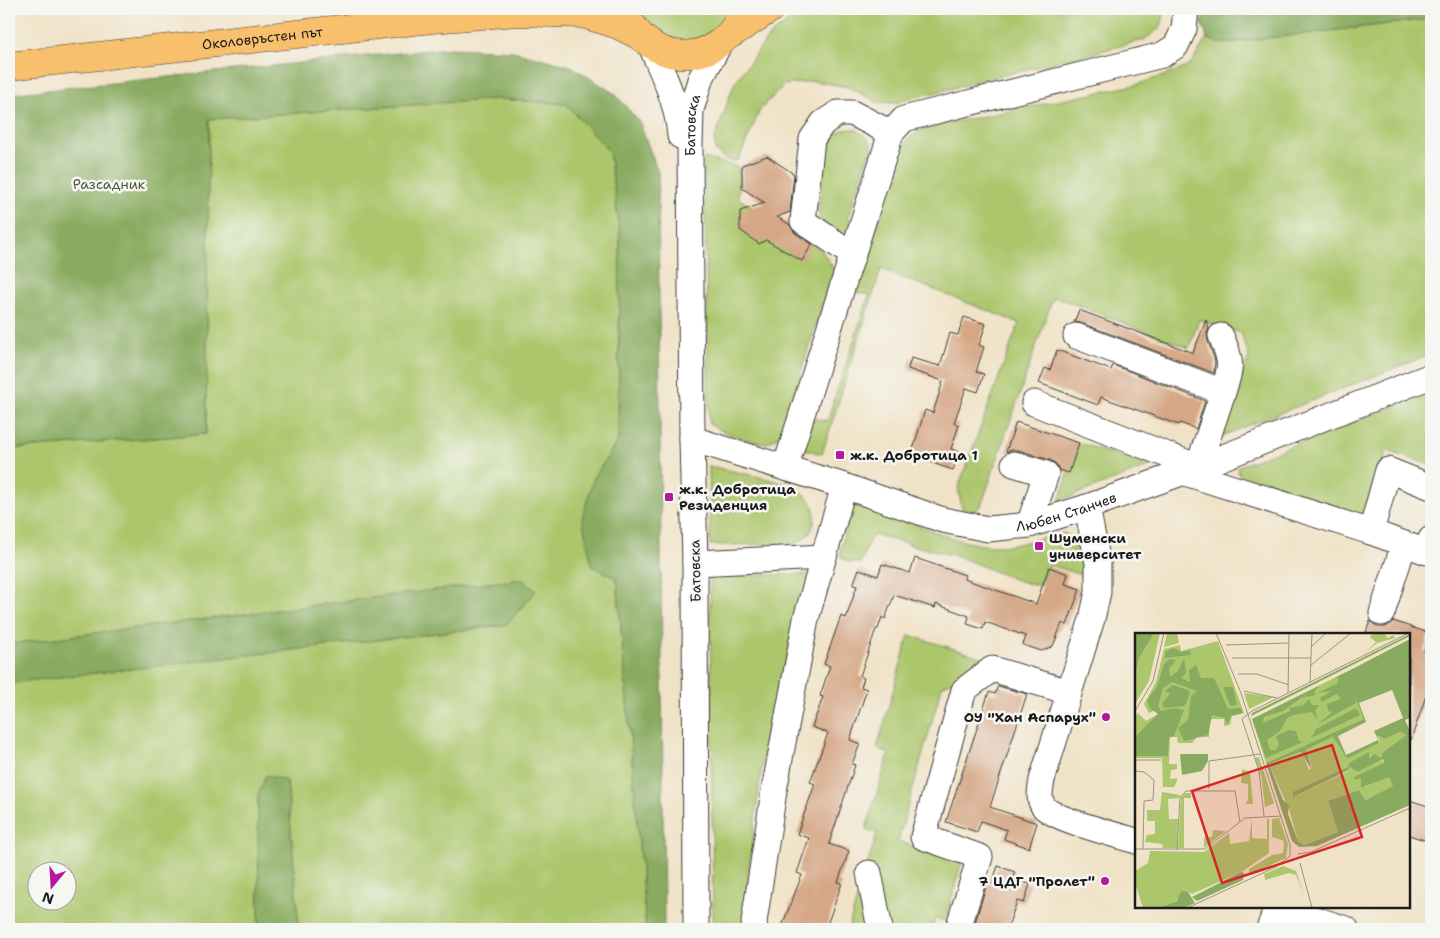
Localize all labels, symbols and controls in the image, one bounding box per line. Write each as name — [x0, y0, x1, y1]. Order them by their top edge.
street label: Околовръстен път — [201, 22, 325, 53]
street label: Батовска — [681, 92, 704, 156]
park label: Разсадник — [73, 175, 146, 193]
place label: ж.к. Добротица 1 — [850, 446, 978, 464]
marker: ж.к. Добротица 1 — [834, 449, 846, 461]
place label: ж.к. Добротица Резиденция — [679, 480, 796, 514]
street label: Любен Станчев — [1015, 488, 1119, 535]
marker: ж.к. Добротица Резиденция — [663, 491, 675, 503]
place label: Шуменски университет — [1049, 529, 1142, 563]
street label: Батовска — [685, 539, 705, 602]
marker: Шуменски университет — [1033, 540, 1045, 552]
inset map — [1135, 633, 1410, 908]
place label: ОУ "Хан Аспарух" — [964, 708, 1096, 726]
marker: ОУ "Хан Аспарух" — [1100, 711, 1112, 723]
north arrow — [28, 860, 78, 910]
place label: 7 ЦДГ "Пролет" — [978, 872, 1095, 890]
marker: 7 ЦДГ "Пролет" — [1099, 875, 1111, 887]
text: N — [40, 888, 56, 909]

